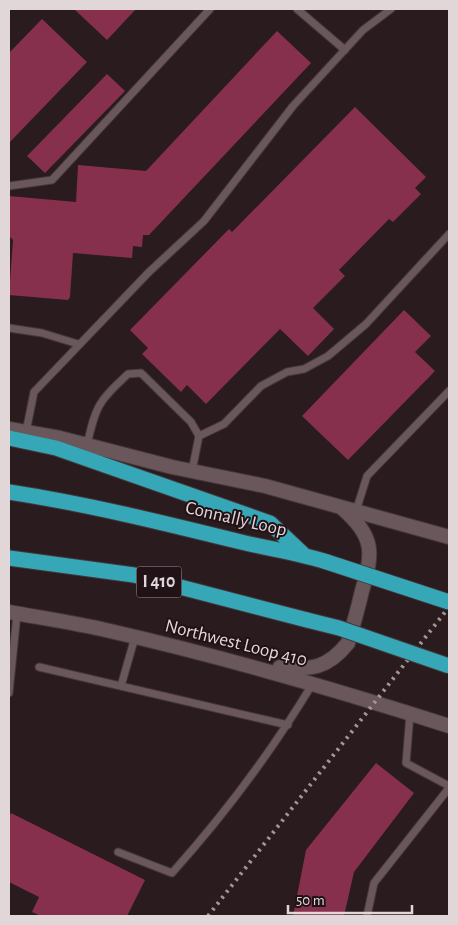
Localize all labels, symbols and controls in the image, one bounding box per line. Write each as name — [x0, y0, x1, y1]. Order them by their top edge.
street label: Connally Loop — [183, 498, 289, 540]
road number: I 410 — [136, 566, 182, 598]
street label: Northwest Loop 410 — [163, 616, 309, 670]
scale bar — [288, 882, 412, 914]
text: 50 m — [296, 893, 325, 908]

